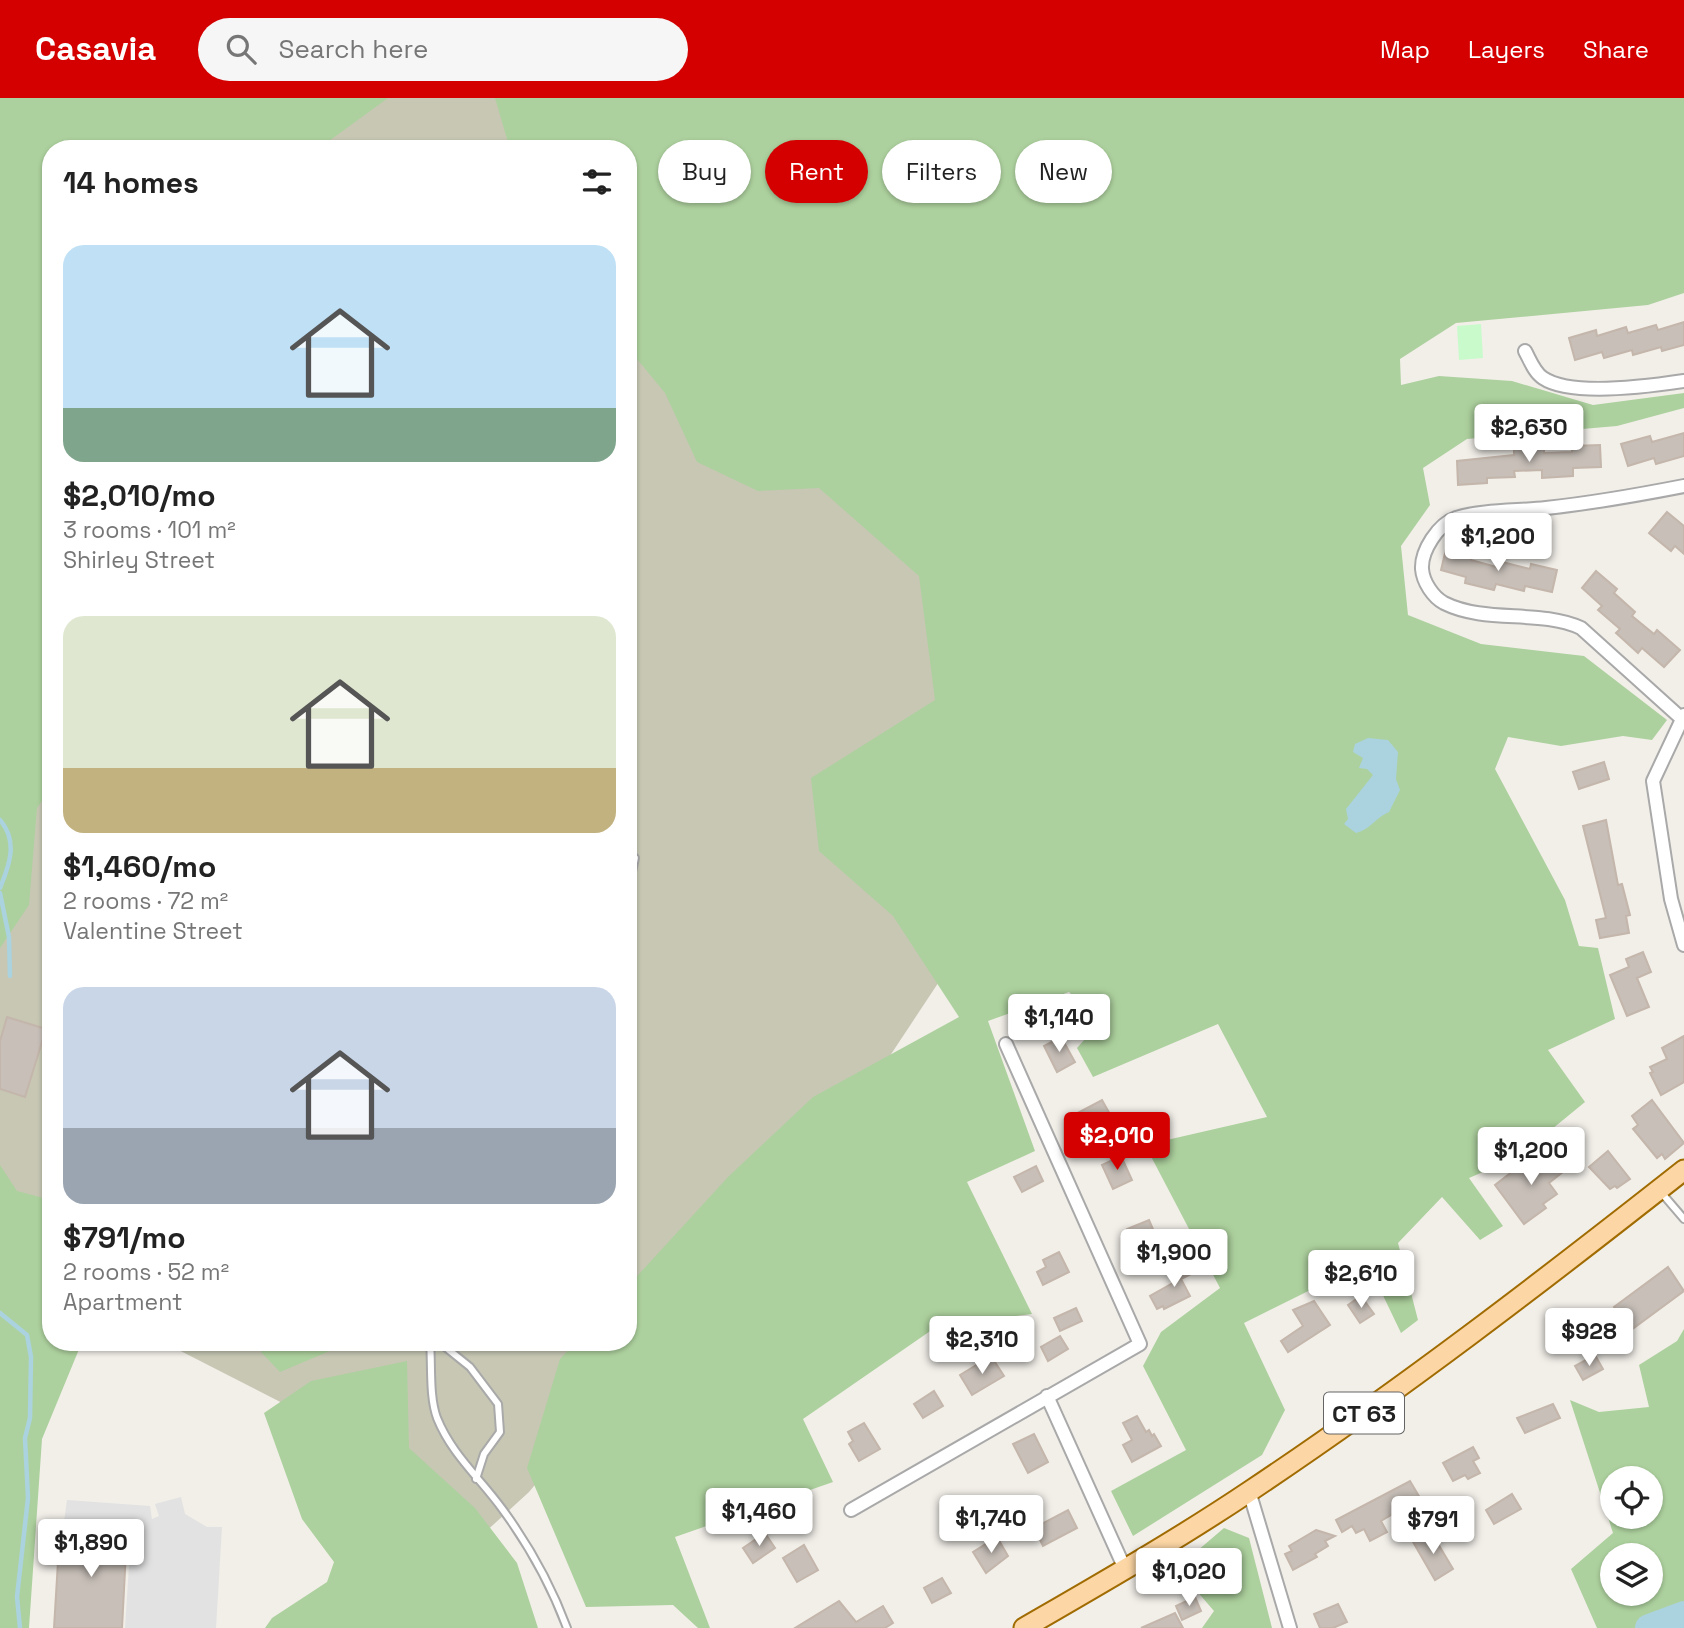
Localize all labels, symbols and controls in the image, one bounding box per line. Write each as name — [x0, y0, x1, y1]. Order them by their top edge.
search box — [198, 18, 688, 81]
text: Casavia — [35, 28, 156, 70]
icon: search — [222, 30, 260, 68]
text: Search here — [278, 32, 428, 66]
text: Map — [1380, 34, 1430, 65]
text: Layers — [1468, 34, 1545, 65]
text: Share — [1583, 34, 1649, 65]
chip: Buy — [658, 140, 751, 203]
chip: Rent — [765, 140, 868, 203]
chip: Filters — [882, 140, 1001, 203]
chip: New — [1015, 140, 1112, 203]
text: 14 homes — [63, 163, 199, 202]
icon: filters — [578, 163, 616, 201]
icon: home — [277, 290, 403, 416]
pin: $2,630 — [1472, 404, 1586, 464]
text: $2,630 — [1490, 412, 1568, 442]
text: $2,010/mo — [63, 476, 216, 515]
pin: $1,200 — [1441, 514, 1555, 573]
text: 3 rooms · 101 m² — [63, 515, 236, 545]
text: $1,200 — [1461, 521, 1535, 551]
text: Shirley Street — [63, 545, 215, 575]
icon: home — [277, 661, 403, 787]
text: $1,460/mo — [63, 847, 216, 886]
text: 2 rooms · 72 m² — [63, 886, 228, 916]
text: Valentine Street — [63, 916, 243, 946]
pin: $1,140 — [1002, 995, 1116, 1054]
text: $1,140 — [1024, 1002, 1094, 1032]
icon: home — [277, 1032, 403, 1158]
pin: $2,010 — [1060, 1112, 1174, 1172]
text: $2,010 — [1080, 1120, 1154, 1150]
pin: $1,200 — [1474, 1128, 1588, 1187]
text: $1,200 — [1494, 1135, 1568, 1165]
text: $791/mo — [63, 1218, 186, 1257]
pin: $1,900 — [1117, 1230, 1231, 1289]
text: $1,900 — [1136, 1237, 1212, 1267]
pin: $2,610 — [1304, 1250, 1418, 1310]
text: 2 rooms · 52 m² — [63, 1257, 229, 1287]
text: $2,610 — [1324, 1258, 1398, 1288]
text: Apartment — [63, 1287, 183, 1317]
pin: $928 — [1548, 1308, 1630, 1368]
pin: $2,310 — [925, 1316, 1039, 1376]
text: $928 — [1561, 1316, 1617, 1346]
text: $2,310 — [945, 1324, 1019, 1354]
road number: CT 63 — [1324, 1392, 1404, 1434]
map controls — [1600, 1466, 1663, 1606]
button: locate — [1600, 1466, 1663, 1529]
pin: $1,460 — [702, 1488, 816, 1548]
text: $1,460 — [722, 1496, 796, 1526]
pin: $1,740 — [934, 1496, 1048, 1555]
pin: $791 — [1392, 1496, 1474, 1556]
text: $1,740 — [955, 1503, 1027, 1533]
text: $791 — [1407, 1504, 1459, 1534]
pin: $1,890 — [34, 1520, 148, 1579]
text: $1,890 — [54, 1527, 128, 1557]
button: layers — [1600, 1543, 1663, 1606]
pin: $1,020 — [1132, 1548, 1246, 1608]
text: $1,020 — [1152, 1556, 1226, 1586]

